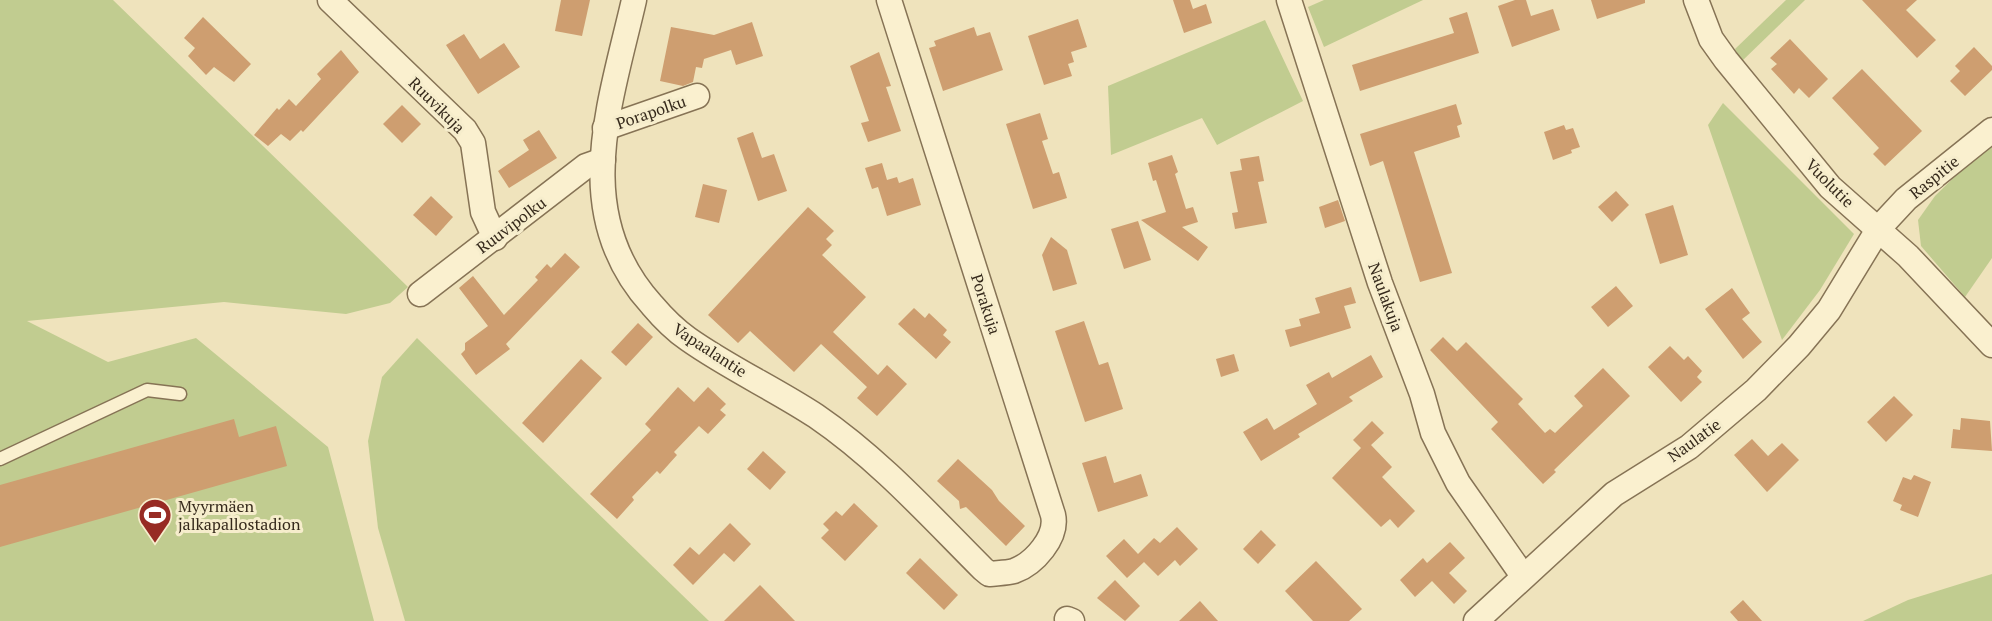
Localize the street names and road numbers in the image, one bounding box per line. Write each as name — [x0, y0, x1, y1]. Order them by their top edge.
street label: Ruuvikuja — [404, 72, 470, 138]
street label: Porapolku — [613, 90, 689, 134]
street label: Raspitie — [1905, 150, 1963, 204]
street label: Vuolutie — [1801, 154, 1859, 212]
street label: Ruuvipolku — [472, 192, 550, 258]
street label: Naulakuja — [1363, 259, 1409, 335]
street label: Porakuja — [966, 271, 1006, 337]
street label: Vapaalantie — [669, 318, 751, 382]
street label: Naulatie — [1663, 413, 1725, 467]

